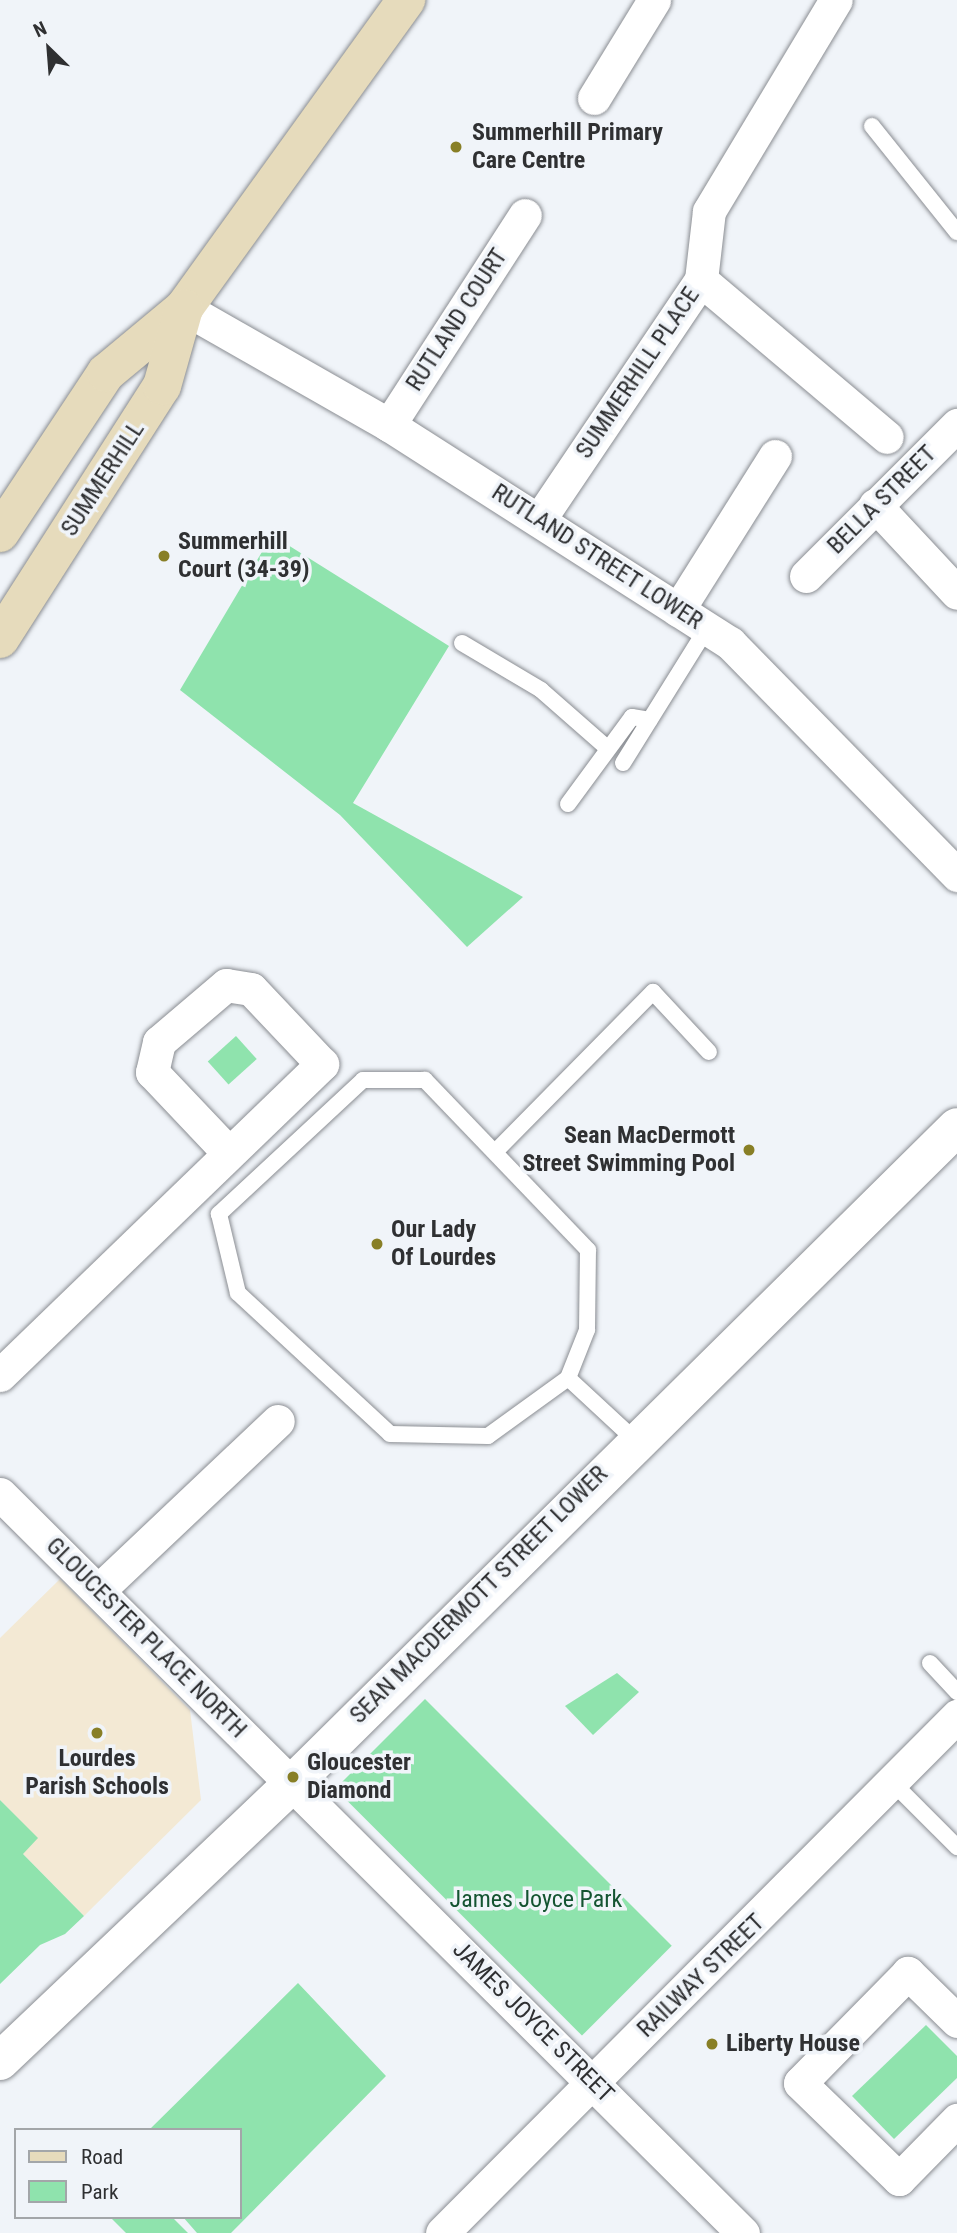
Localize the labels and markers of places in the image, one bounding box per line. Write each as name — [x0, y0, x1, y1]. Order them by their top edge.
place label: Summerhill Primary Care Centre — [472, 119, 663, 175]
marker: Summerhill Primary Care Centre — [446, 137, 466, 157]
place label: Summerhill Court (34-39) — [178, 528, 310, 584]
marker: Summerhill Court (34-39) — [156, 548, 172, 564]
place label: Sean MacDermott Street Swimming Pool — [522, 1122, 735, 1178]
marker: Sean MacDermott Street Swimming Pool — [741, 1142, 757, 1158]
place label: Our Lady Of Lourdes — [391, 1216, 496, 1272]
marker: Our Lady Of Lourdes — [369, 1236, 385, 1252]
marker: Lourdes Parish Schools — [89, 1725, 105, 1741]
place label: Lourdes Parish Schools — [25, 1745, 169, 1801]
place label: Gloucester Diamond — [307, 1749, 411, 1805]
marker: Gloucester Diamond — [285, 1769, 301, 1785]
place label: Liberty House — [726, 2030, 860, 2058]
marker: Liberty House — [704, 2036, 720, 2052]

